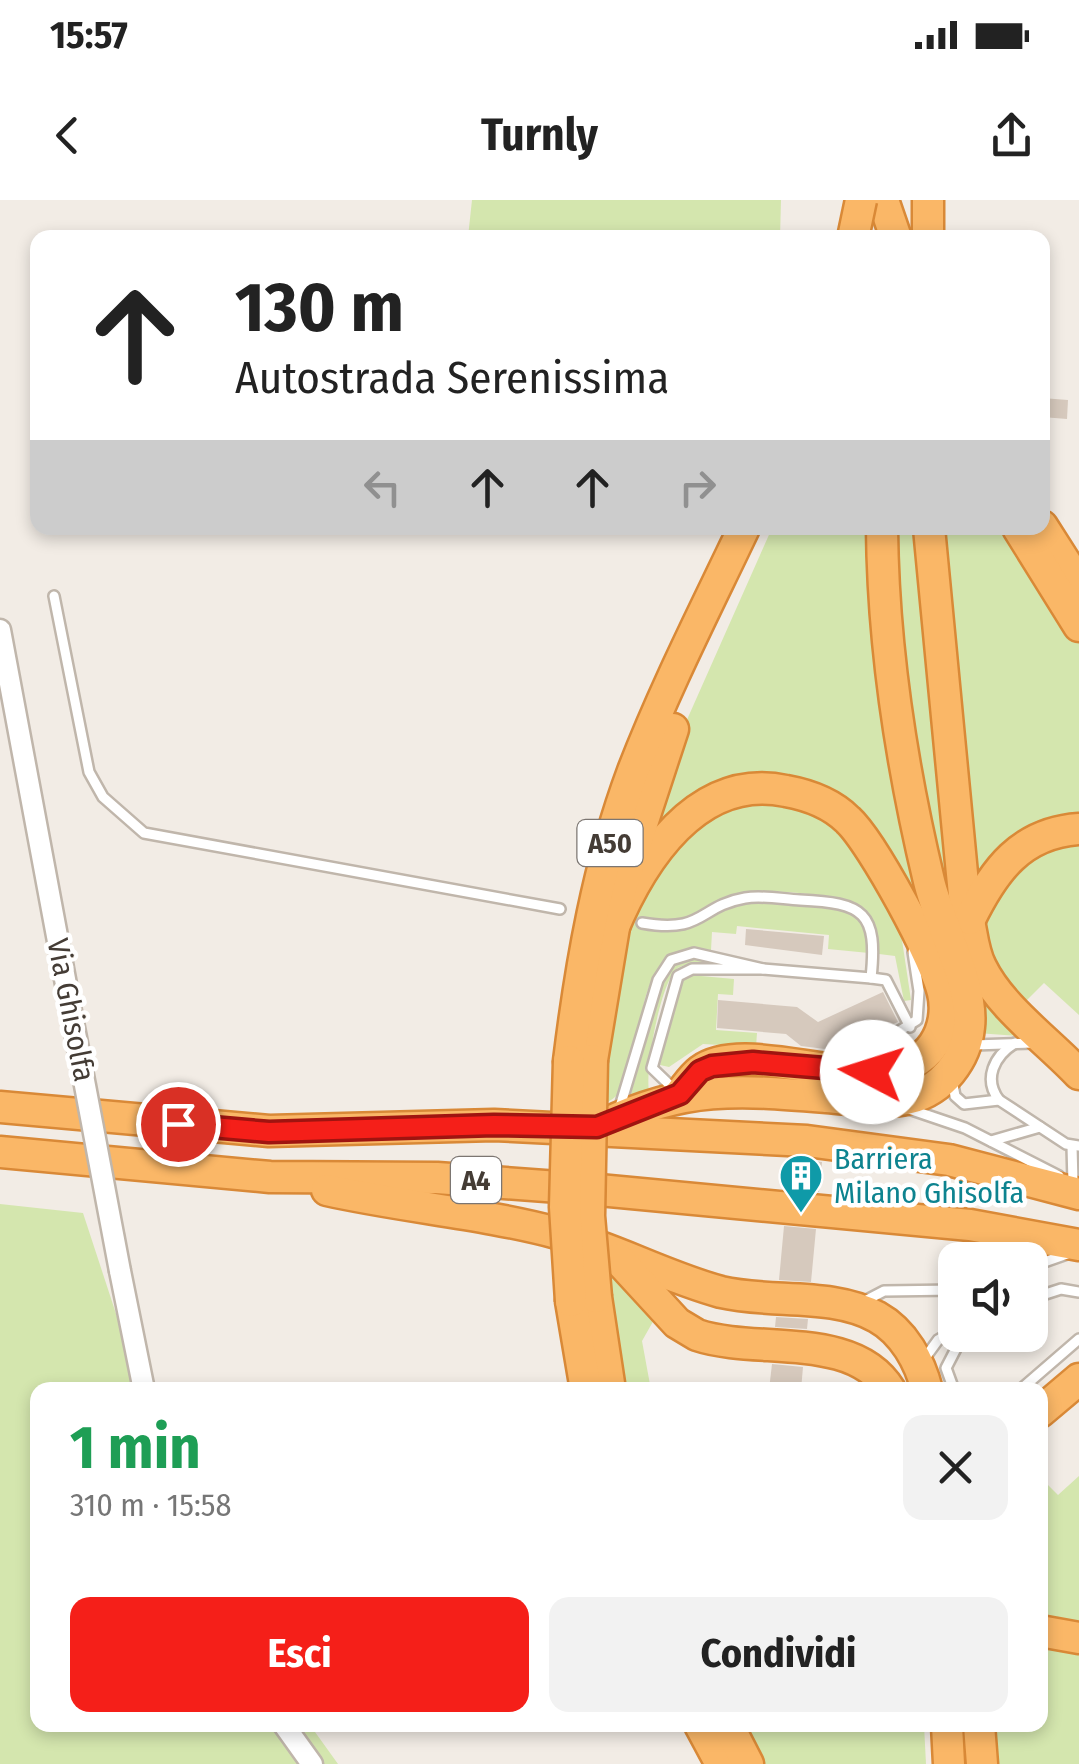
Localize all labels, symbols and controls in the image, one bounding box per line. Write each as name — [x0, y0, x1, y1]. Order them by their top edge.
text: 15:57 — [50, 12, 128, 58]
icon: back — [40, 108, 95, 163]
text: Turnly — [481, 108, 598, 162]
icon: share — [984, 108, 1039, 163]
text: 130 m — [235, 266, 404, 350]
icon: ahead — [70, 270, 200, 400]
text: Autostrada Serenissima — [235, 351, 669, 405]
icon: left — [355, 460, 410, 515]
icon: ahead — [460, 460, 515, 515]
icon: ahead — [565, 460, 620, 515]
icon: right — [670, 460, 725, 515]
road number: A50 — [578, 820, 642, 866]
street label: Via Ghisolfa — [40, 935, 102, 1085]
position arrow — [820, 1020, 924, 1124]
pin — [136, 1082, 221, 1167]
icon: arrive — [151, 1097, 206, 1152]
place label: Barriera Milano Ghisolfa — [834, 1141, 1024, 1211]
building icon: Barriera Milano Ghisolfa — [778, 1153, 824, 1214]
road number: A4 — [451, 1157, 501, 1203]
map controls — [938, 1242, 1048, 1352]
button: sound — [938, 1242, 1048, 1352]
text: 1 min — [70, 1412, 201, 1484]
button: close — [903, 1415, 1008, 1520]
text: 310 m · 15:58 — [70, 1486, 232, 1524]
button: Esci — [70, 1597, 529, 1712]
button: Condividi — [549, 1597, 1008, 1712]

